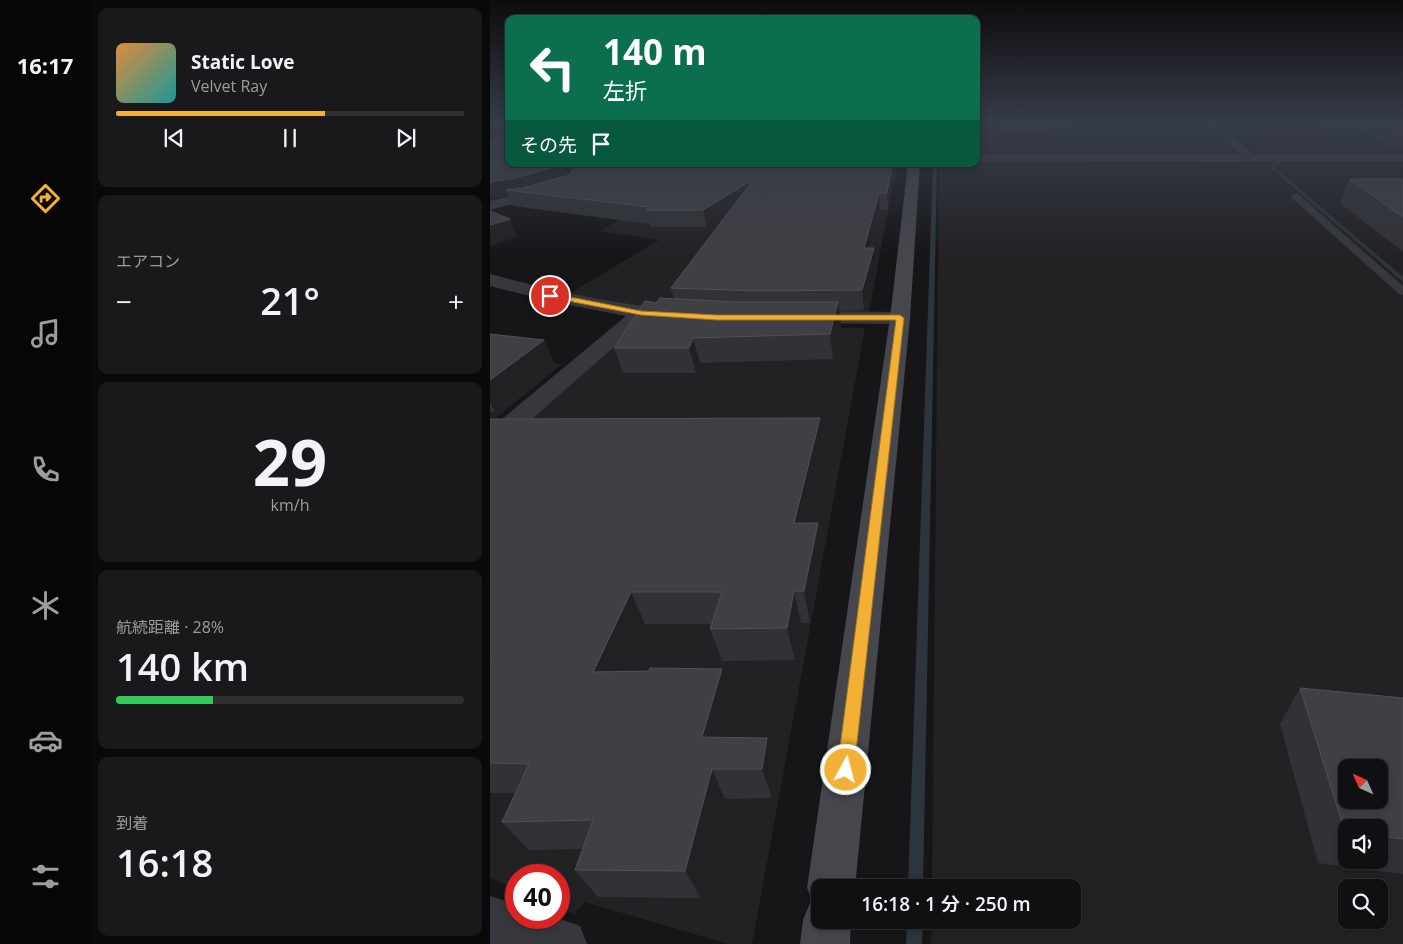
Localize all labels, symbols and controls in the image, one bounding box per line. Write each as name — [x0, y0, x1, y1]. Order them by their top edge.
text: 140 m — [603, 28, 707, 75]
icon: left — [520, 35, 585, 100]
text: Static Love — [191, 49, 294, 75]
text: 16:17 — [17, 50, 73, 80]
text: Velvet Ray — [191, 75, 267, 97]
text: 左折 — [603, 75, 647, 105]
icon: previous — [160, 124, 188, 152]
icon: pause — [276, 124, 304, 152]
icon: next — [392, 124, 420, 152]
icon: arrive — [587, 130, 615, 158]
text: その先 — [520, 132, 577, 158]
icon: directions — [28, 181, 63, 216]
text: エアコン — [116, 250, 180, 272]
text: 21° — [260, 274, 320, 326]
pin — [529, 275, 571, 317]
text: − — [116, 282, 132, 320]
text: + — [448, 282, 464, 320]
icon: arrive — [536, 282, 564, 310]
icon: music — [28, 316, 63, 351]
text: 29 — [253, 417, 327, 505]
icon: phone — [28, 452, 63, 487]
text: km/h — [271, 494, 309, 516]
icon: climate — [28, 588, 63, 623]
text: 航続距離 · 28% — [116, 616, 224, 638]
text: 140 km — [116, 640, 249, 692]
icon: car — [28, 723, 63, 758]
position arrow — [819, 743, 871, 795]
north arrow — [1338, 759, 1388, 809]
map controls — [1338, 759, 1388, 929]
text: 到着 — [116, 812, 148, 834]
button: sound — [1338, 819, 1388, 869]
text: 16:18 — [116, 836, 213, 888]
icon: filters — [28, 859, 63, 894]
speed limit sign: 40 — [505, 864, 570, 929]
button: search — [1338, 879, 1388, 929]
text: 16:18 · 1 分 · 250 m — [861, 891, 1031, 917]

